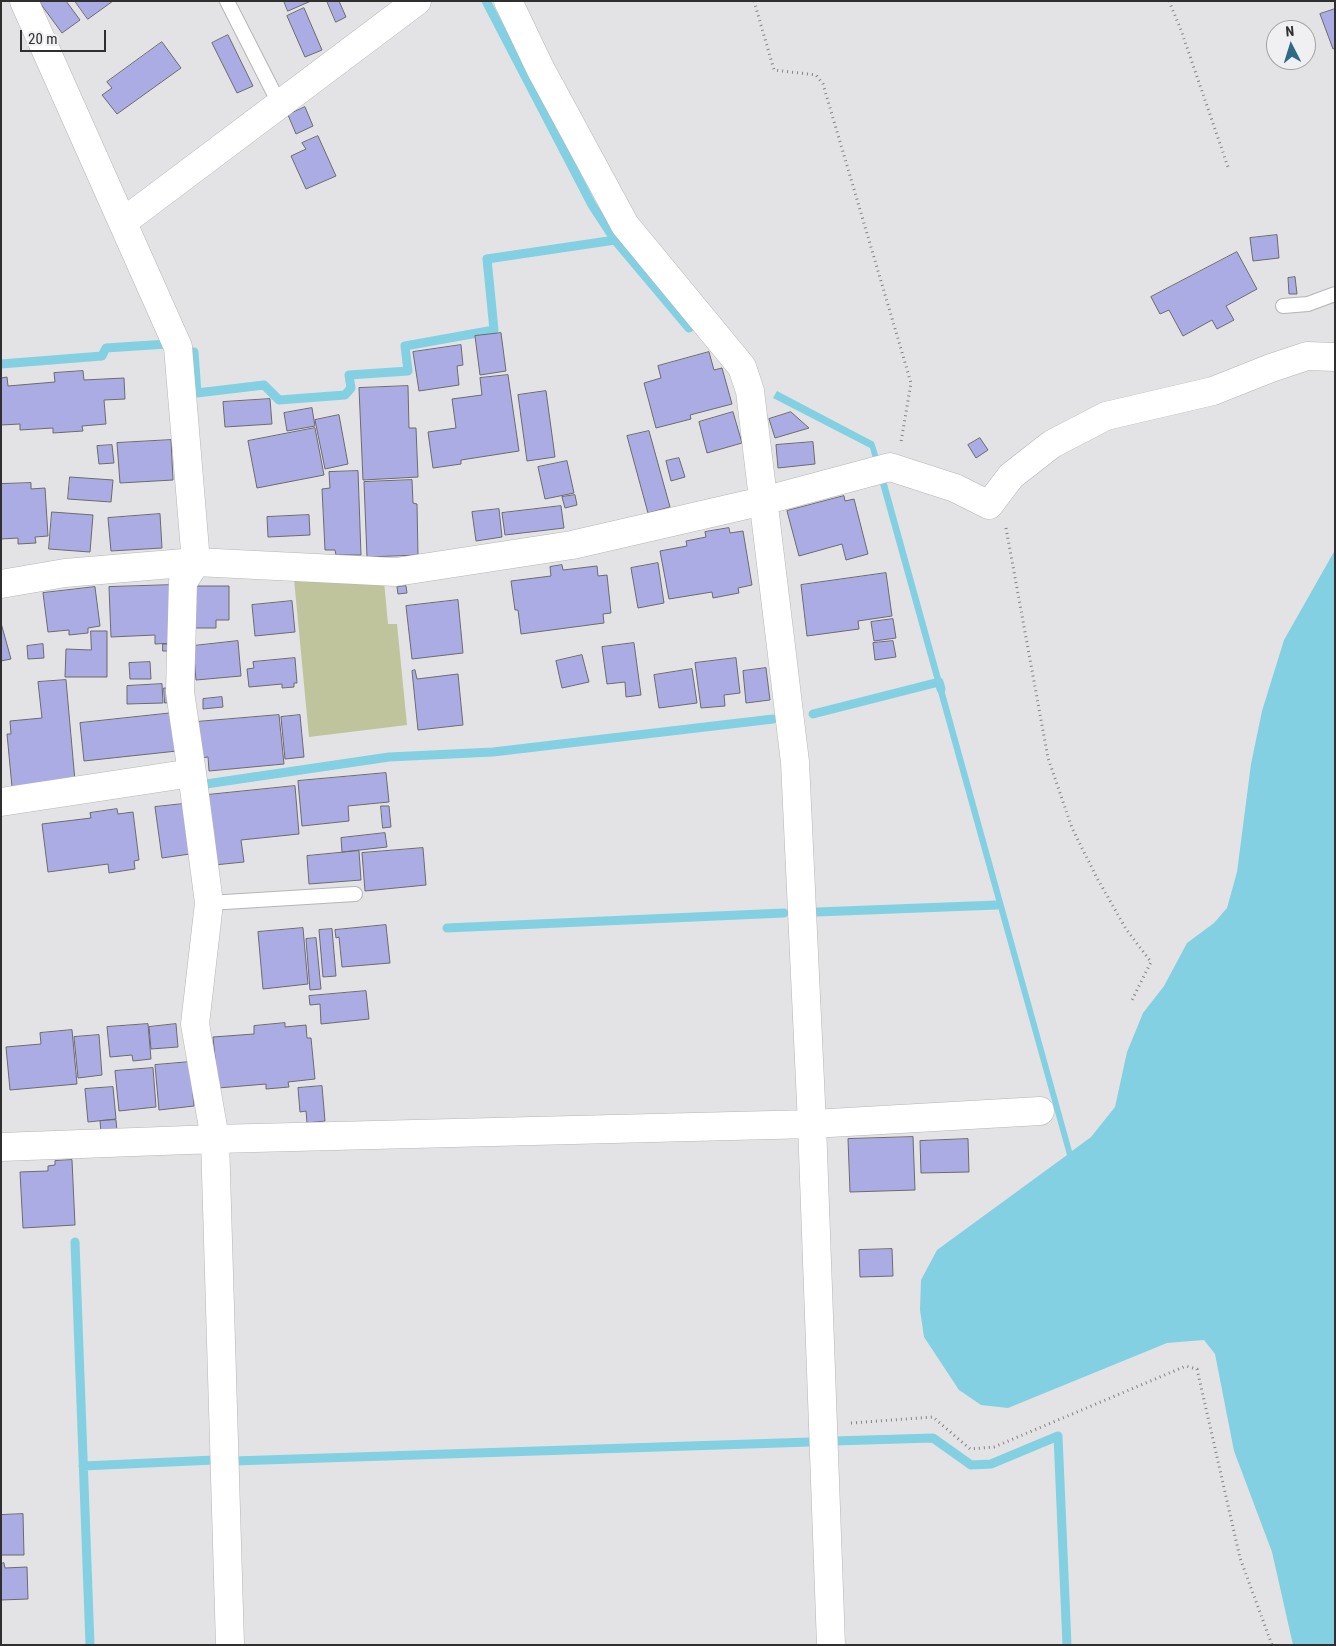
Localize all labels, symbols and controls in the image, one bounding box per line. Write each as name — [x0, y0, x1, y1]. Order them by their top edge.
scale bar — [22, 20, 109, 52]
north arrow — [1266, 20, 1316, 70]
text: N — [1285, 23, 1295, 39]
text: 20 m — [28, 30, 58, 48]

